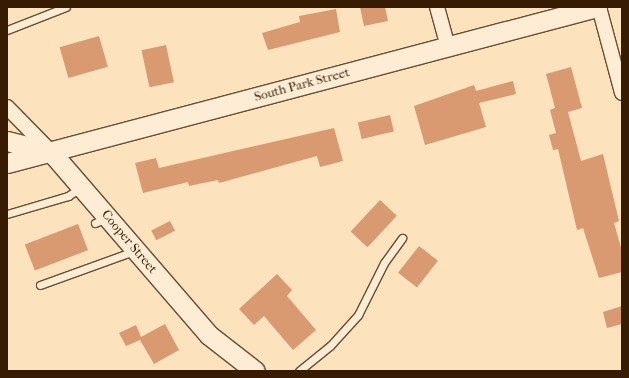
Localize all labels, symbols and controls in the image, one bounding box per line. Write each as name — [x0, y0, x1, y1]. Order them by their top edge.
street label: South Park Street — [253, 65, 351, 105]
street label: Cooper Street — [98, 207, 160, 277]

